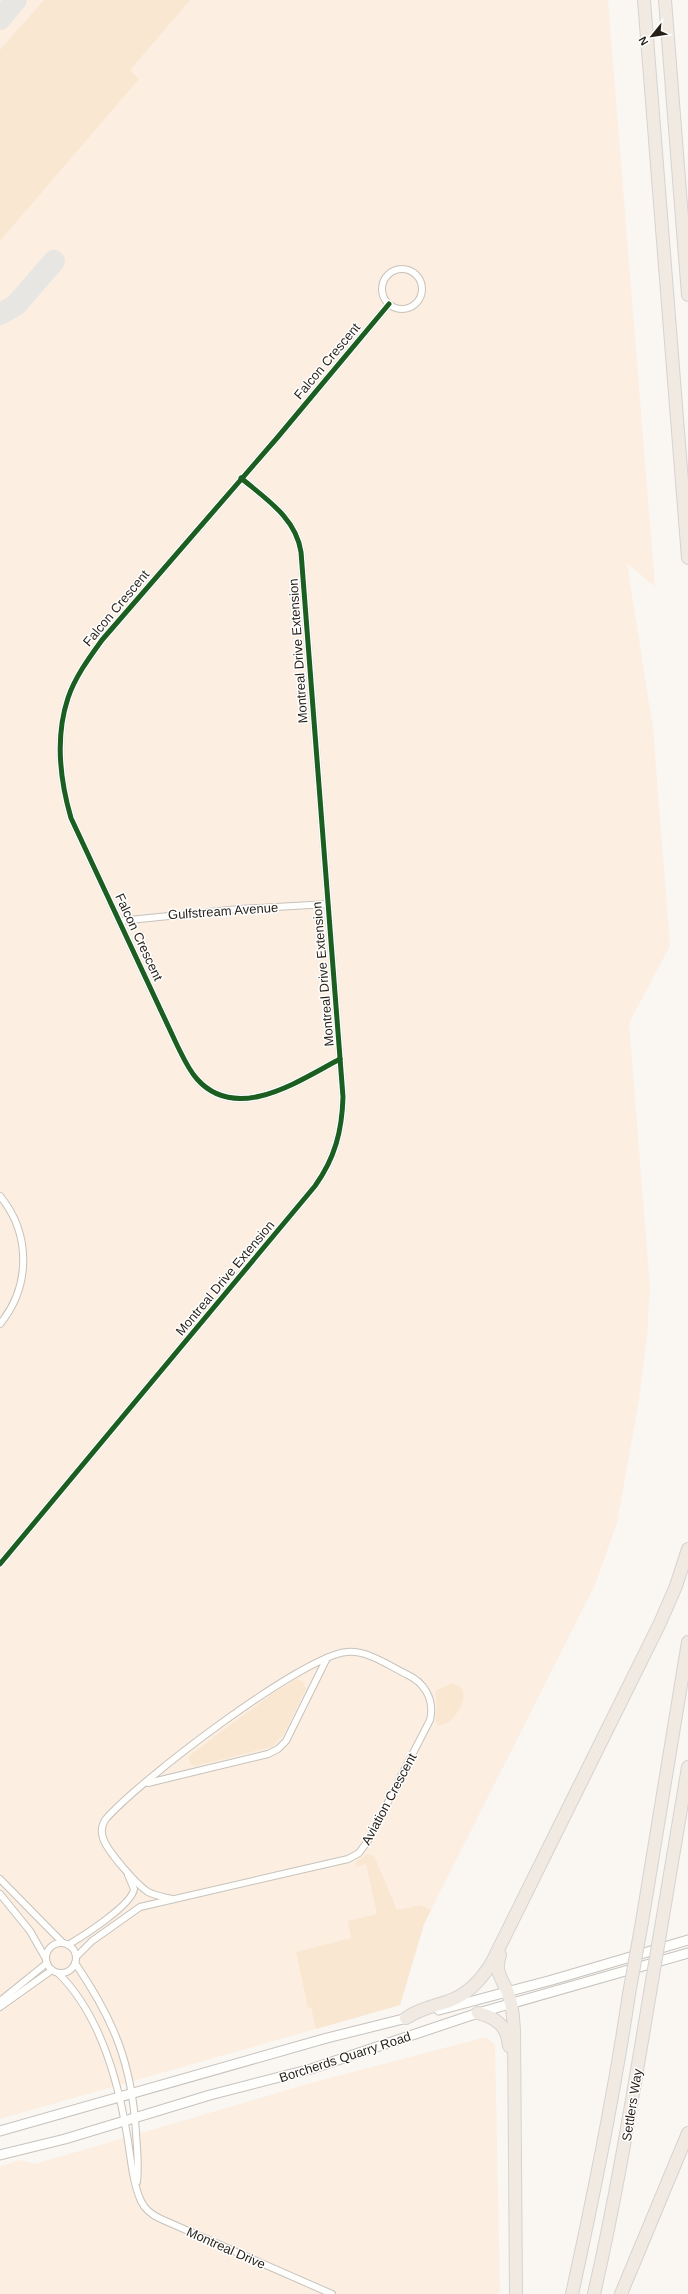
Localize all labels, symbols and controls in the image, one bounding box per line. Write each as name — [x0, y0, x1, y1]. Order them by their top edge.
north arrow — [632, 16, 672, 56]
text: N — [636, 35, 651, 47]
street label: Falcon Crescent — [291, 320, 363, 402]
street label: Falcon Crescent — [80, 567, 152, 649]
street label: Montreal Drive Extension — [285, 578, 311, 724]
street label: Falcon Crescent — [112, 891, 166, 983]
street label: Gulfstream Avenue — [167, 900, 279, 922]
street label: Montreal Drive Extension — [309, 901, 337, 1047]
street label: Montreal Drive Extension — [173, 1218, 277, 1338]
street label: Aviation Crescent — [359, 1750, 420, 1847]
street label: Borcherds Quarry Road — [277, 2029, 413, 2085]
street label: Settlers Way — [619, 2067, 645, 2142]
street label: Montreal Drive — [184, 2224, 268, 2272]

